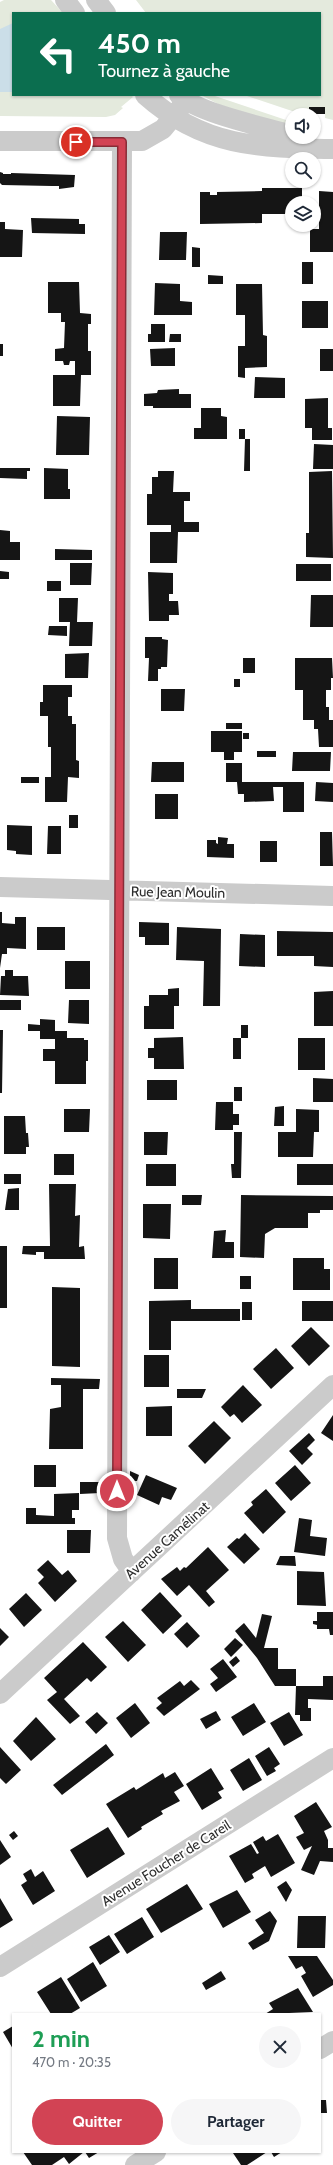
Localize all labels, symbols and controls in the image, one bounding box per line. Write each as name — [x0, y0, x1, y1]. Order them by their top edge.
text: 450 m — [98, 26, 181, 60]
icon: left — [32, 28, 84, 80]
text: Tournez à gauche — [98, 60, 230, 82]
map controls — [285, 108, 321, 232]
button: sound — [285, 108, 321, 144]
pin — [59, 125, 93, 159]
icon: arrive — [65, 131, 87, 153]
button: search — [285, 152, 321, 188]
button: layers — [285, 196, 321, 232]
street label: Rue Jean Moulin — [131, 882, 226, 902]
position arrow — [96, 1470, 138, 1512]
street label: Avenue Camélinat — [121, 1497, 213, 1583]
street label: Avenue Foucher de Careil — [98, 1815, 235, 1910]
text: 2 min — [32, 2024, 90, 2053]
button: close — [259, 2026, 301, 2068]
text: 470 m · 20:35 — [32, 2054, 111, 2070]
button: Quitter — [32, 2099, 163, 2145]
button: Partager — [171, 2099, 301, 2145]

